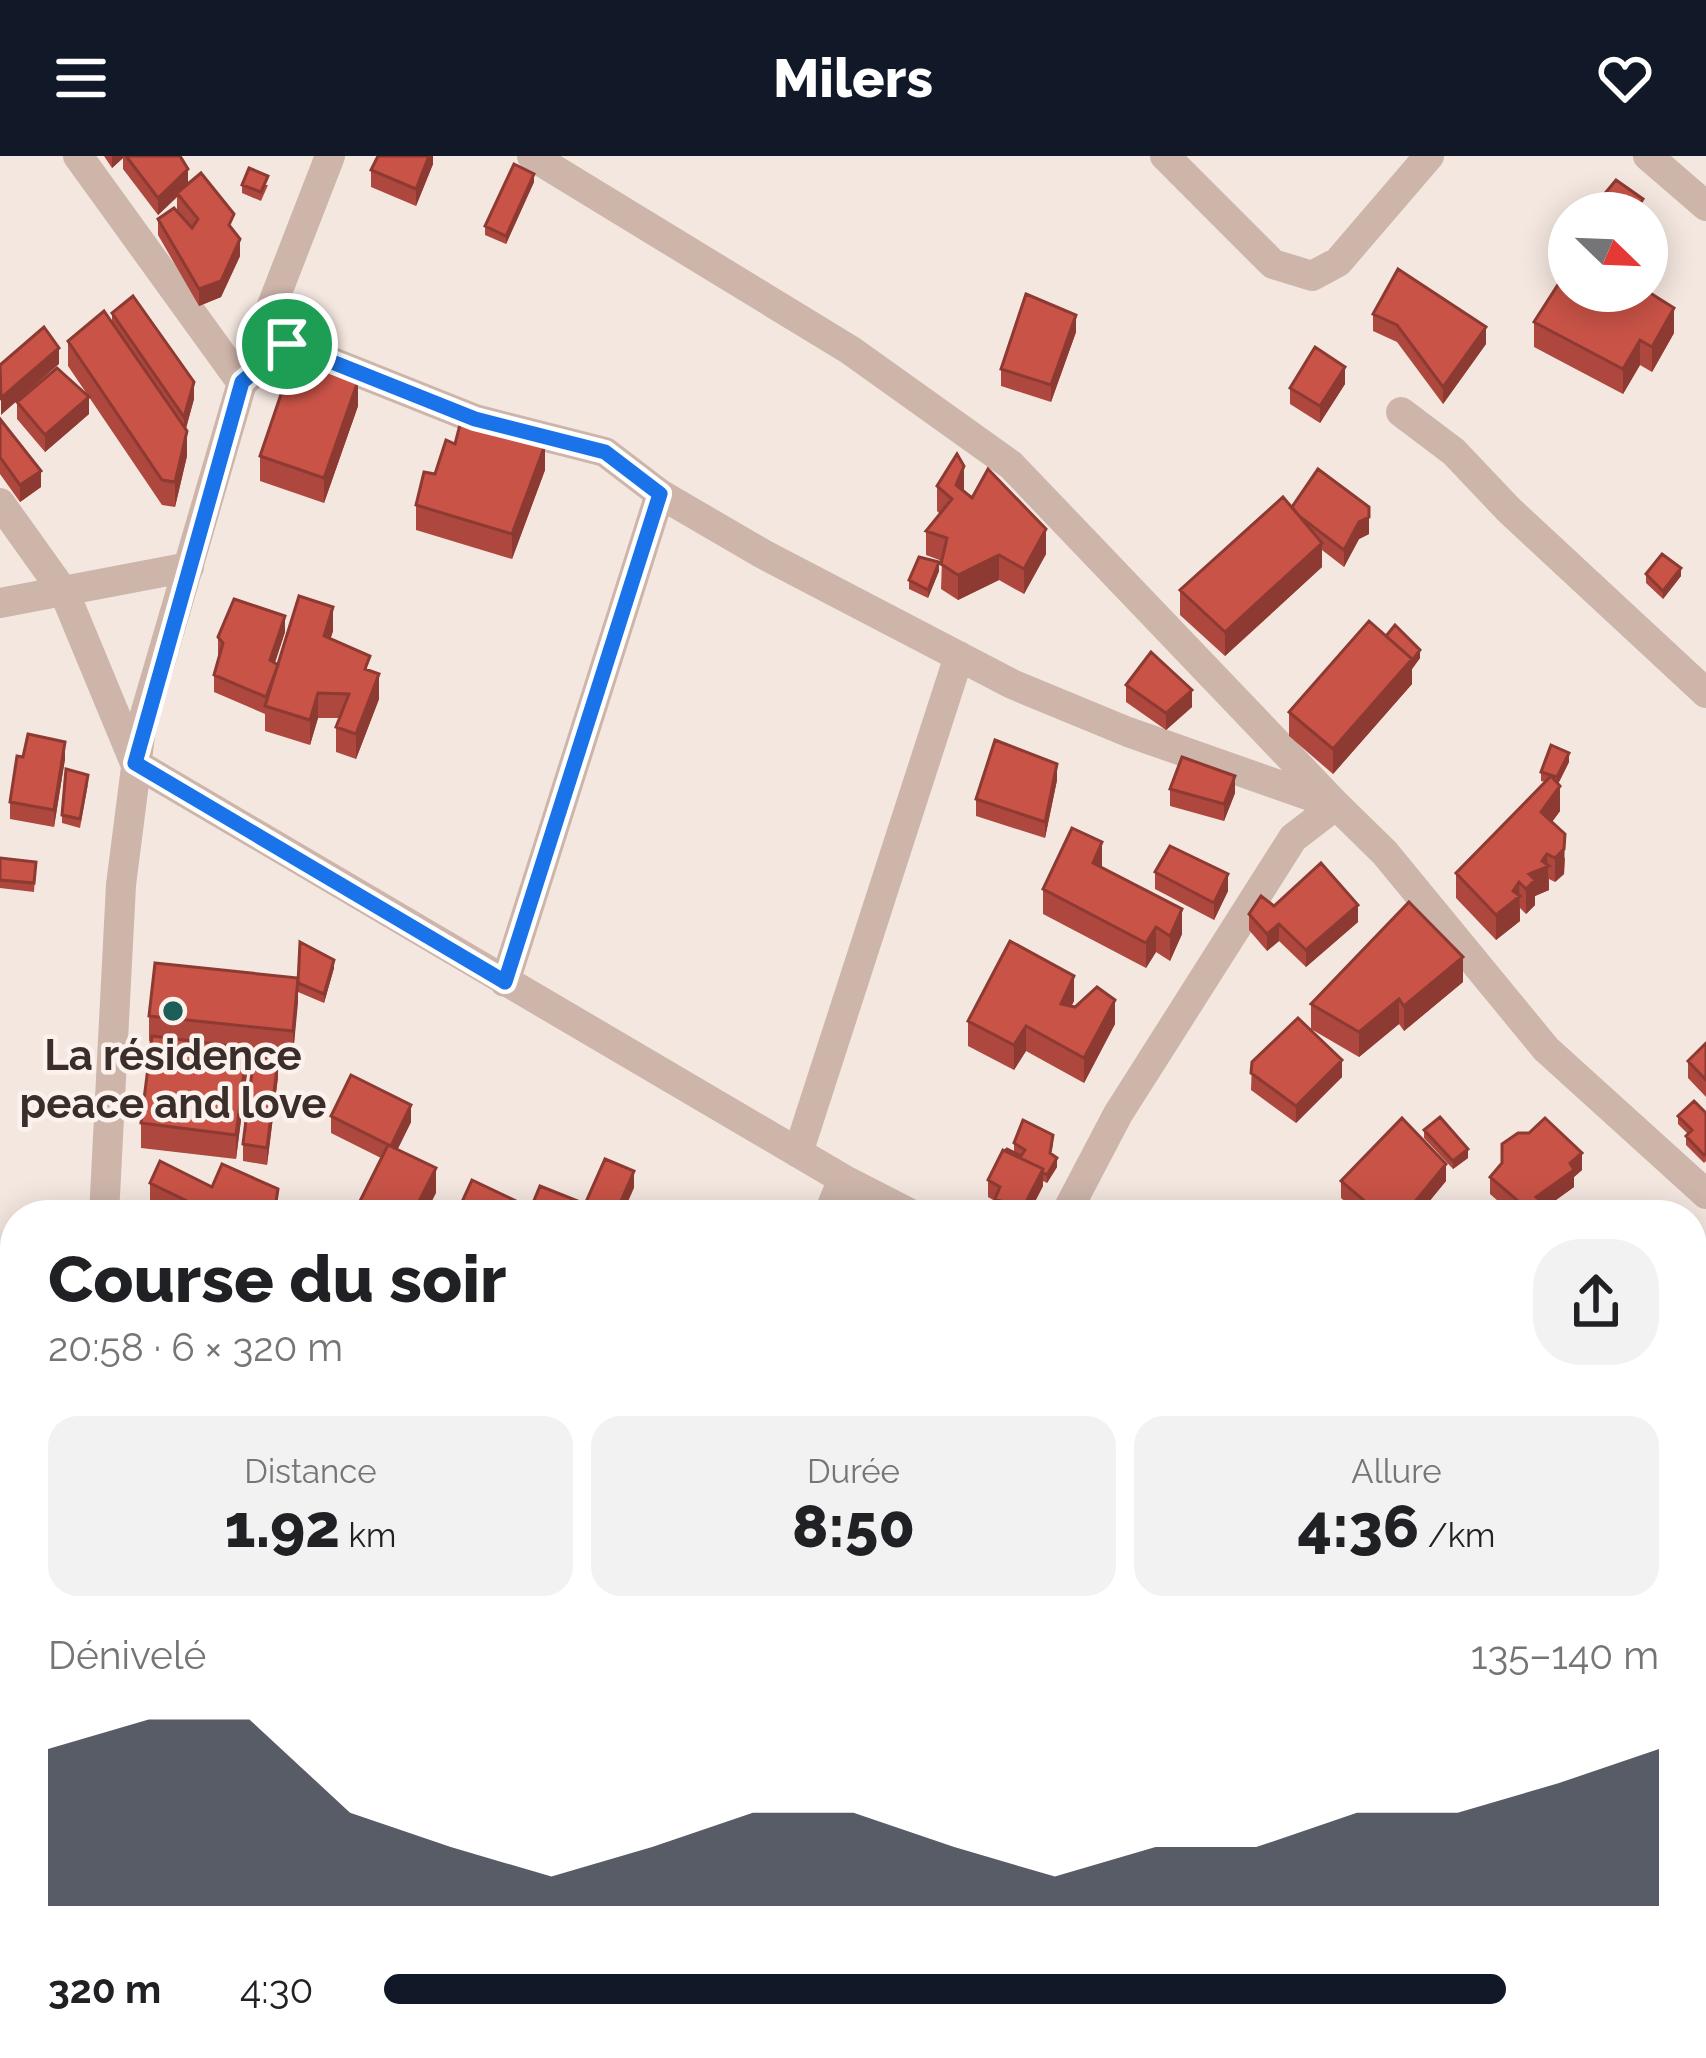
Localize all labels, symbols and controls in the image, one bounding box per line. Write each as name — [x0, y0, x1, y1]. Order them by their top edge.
icon: menu — [48, 45, 114, 111]
icon: heart — [1592, 45, 1658, 111]
text: Milers — [773, 46, 933, 110]
north arrow — [1548, 192, 1668, 312]
map controls — [1548, 192, 1668, 312]
pin — [236, 293, 338, 395]
icon: arrive — [254, 311, 320, 377]
marker: La résidence peace and love — [160, 998, 186, 1024]
place label: La résidence peace and love — [20, 1031, 326, 1128]
button: share — [1533, 1239, 1659, 1365]
text: Course du soir — [48, 1240, 506, 1317]
text: 20:58 · 6 × 320 m — [48, 1324, 343, 1370]
text: Distance — [244, 1452, 377, 1491]
text: Durée — [807, 1452, 900, 1491]
text: Allure — [1351, 1452, 1442, 1491]
text: 1.92 — [225, 1491, 340, 1561]
text: 8:50 — [792, 1491, 915, 1561]
text: 4:36 — [1298, 1491, 1419, 1561]
text: km — [340, 1516, 396, 1555]
text: /km — [1419, 1516, 1495, 1555]
text: Dénivelé — [48, 1632, 207, 1678]
text: 135–140 m — [1471, 1632, 1659, 1678]
text: 320 m — [48, 1966, 161, 2012]
text: 4:30 — [240, 1966, 313, 2012]

